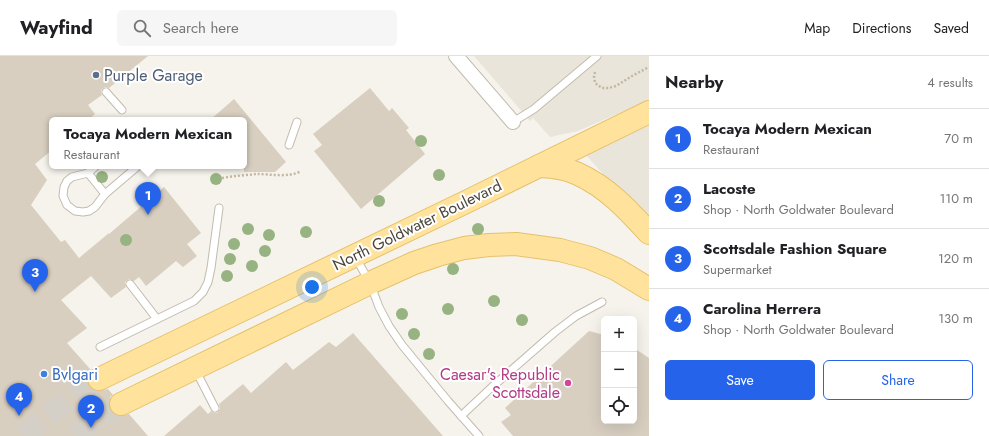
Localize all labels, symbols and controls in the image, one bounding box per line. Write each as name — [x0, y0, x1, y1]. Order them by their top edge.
search box — [117, 10, 397, 46]
text: Wayfind — [20, 14, 93, 41]
icon: search — [131, 17, 153, 39]
text: Search here — [163, 17, 239, 39]
text: Map — [804, 18, 830, 38]
text: Directions — [852, 18, 912, 38]
text: Saved — [934, 18, 969, 38]
place label: Purple Garage — [104, 64, 203, 87]
marker: Purple Garage — [91, 70, 101, 80]
text: Nearby — [665, 70, 723, 94]
text: 4 results — [927, 73, 973, 92]
popup — [49, 117, 247, 169]
text: Tocaya Modern Mexican — [703, 118, 872, 140]
text: Tocaya Modern Mexican — [64, 123, 232, 145]
text: 1 — [675, 129, 681, 148]
text: 70 m — [944, 129, 973, 148]
text: Restaurant — [703, 140, 759, 159]
text: Restaurant — [64, 145, 120, 164]
street label: North Goldwater Boulevard — [329, 174, 505, 276]
text: Lacoste — [703, 178, 755, 200]
pin: 1 — [135, 182, 161, 215]
text: 2 — [674, 189, 682, 208]
text: 110 m — [939, 189, 973, 208]
text: Shop · North Goldwater Boulevard — [703, 200, 894, 219]
text: Scottsdale Fashion Square — [703, 238, 887, 260]
text: 3 — [674, 249, 682, 268]
text: 120 m — [938, 249, 973, 268]
pin: 3 — [22, 259, 48, 292]
text: Supermarket — [703, 260, 772, 279]
your location — [302, 277, 322, 297]
text: Carolina Herrera — [703, 298, 821, 320]
text: 4 — [673, 309, 683, 328]
text: 130 m — [938, 309, 973, 328]
map controls — [601, 316, 637, 424]
button: + — [601, 316, 637, 352]
text: Shop · North Goldwater Boulevard — [703, 320, 894, 339]
button: − — [601, 352, 637, 388]
button: Save — [665, 360, 815, 400]
button: Share — [823, 360, 973, 400]
place label: Bvlgari — [52, 363, 98, 386]
place label: Caesar's Republic Scottsdale — [440, 363, 560, 404]
marker: Bvlgari — [39, 369, 49, 379]
marker: Caesar's Republic Scottsdale — [563, 378, 573, 388]
pin: 4 — [6, 383, 32, 416]
button: locate — [601, 388, 637, 424]
pin: 2 — [78, 395, 104, 428]

